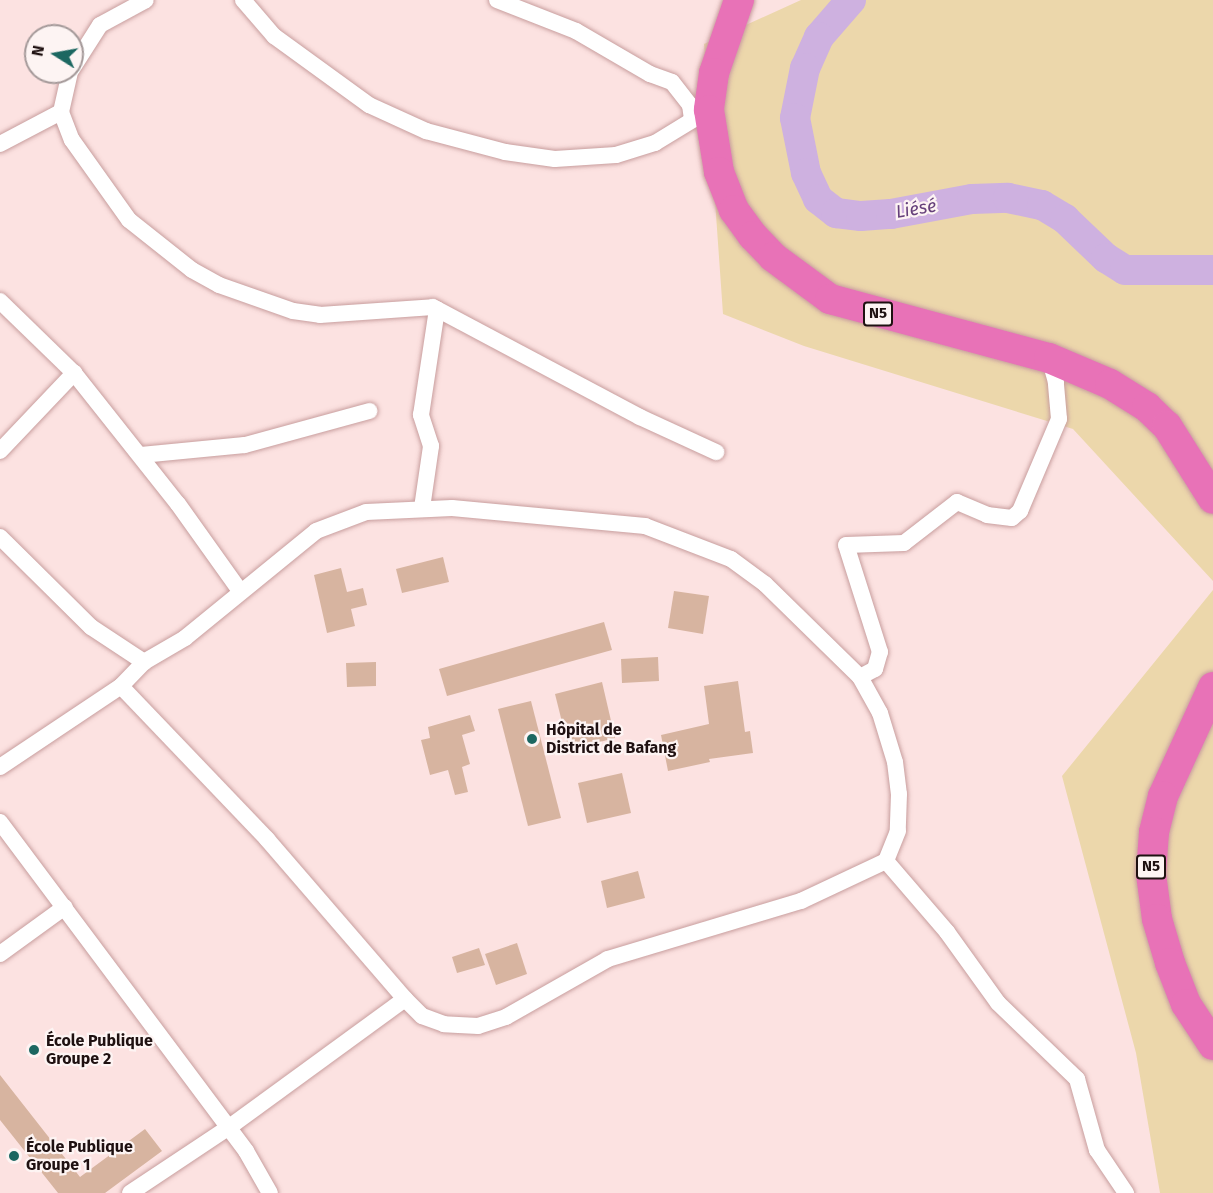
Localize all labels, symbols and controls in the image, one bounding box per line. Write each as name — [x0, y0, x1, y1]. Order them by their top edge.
north arrow — [24, 24, 84, 84]
text: N — [27, 44, 48, 58]
water label: Liésé — [894, 195, 938, 223]
road number: N5 — [863, 302, 893, 326]
place label: Hôpital de District de Bafang — [546, 720, 676, 758]
marker: Hôpital de District de Bafang — [523, 730, 541, 748]
road number: N5 — [1136, 855, 1166, 879]
place label: École Publique Groupe 2 — [46, 1031, 153, 1069]
marker: École Publique Groupe 2 — [27, 1043, 41, 1057]
place label: École Publique Groupe 1 — [26, 1137, 133, 1175]
marker: École Publique Groupe 1 — [7, 1149, 21, 1163]

